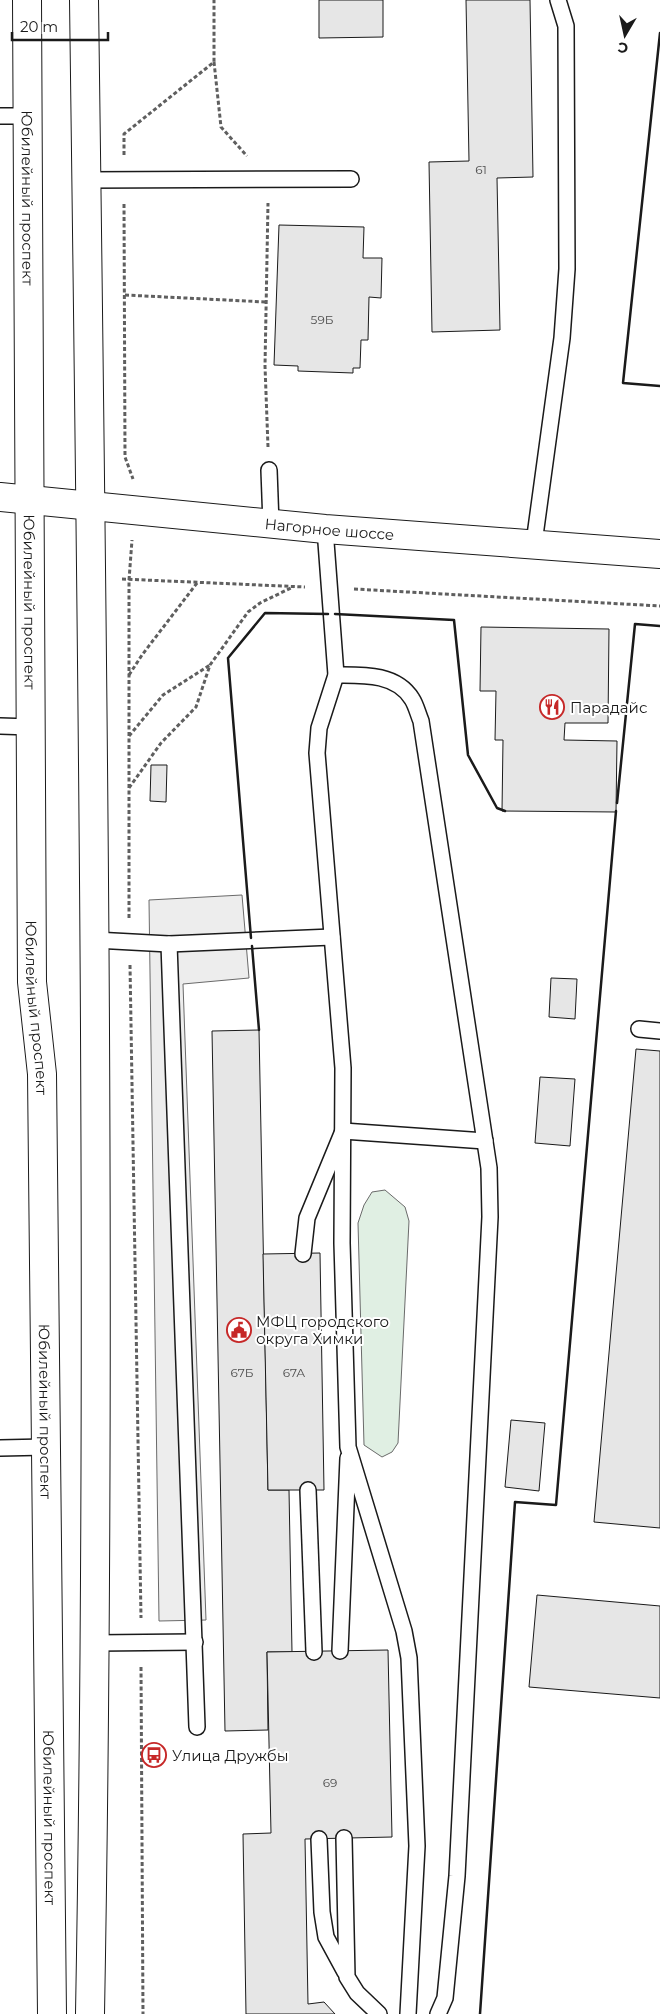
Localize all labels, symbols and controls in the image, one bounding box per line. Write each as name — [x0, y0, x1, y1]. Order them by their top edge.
scale bar — [12, 10, 109, 42]
north arrow — [600, 10, 650, 60]
text: 20 m — [20, 17, 58, 36]
text: С — [617, 38, 629, 58]
street label: Юбилейный проспект — [18, 110, 38, 287]
house number: 61 — [475, 162, 487, 177]
house number: 59Б — [311, 312, 334, 327]
street label: Юбилейный проспект — [20, 514, 40, 691]
street label: Нагорное шоссе — [264, 514, 395, 544]
restaurant icon: Парадайс — [539, 694, 565, 720]
place label: Парадайс — [570, 698, 647, 717]
street label: Юбилейный проспект — [22, 920, 52, 1096]
place label: МФЦ городского округа Химки — [256, 1312, 389, 1348]
public building icon: МФЦ городского округа Химки — [226, 1317, 252, 1343]
street label: Юбилейный проспект — [35, 1324, 56, 1500]
house number: 67Б — [231, 1365, 254, 1380]
house number: 67А — [283, 1365, 305, 1380]
street label: Юбилейный проспект — [39, 1730, 60, 1906]
bus stop icon: Улица Дружбы — [141, 1742, 167, 1768]
place label: Улица Дружбы — [172, 1746, 288, 1765]
house number: 69 — [323, 1775, 337, 1790]

